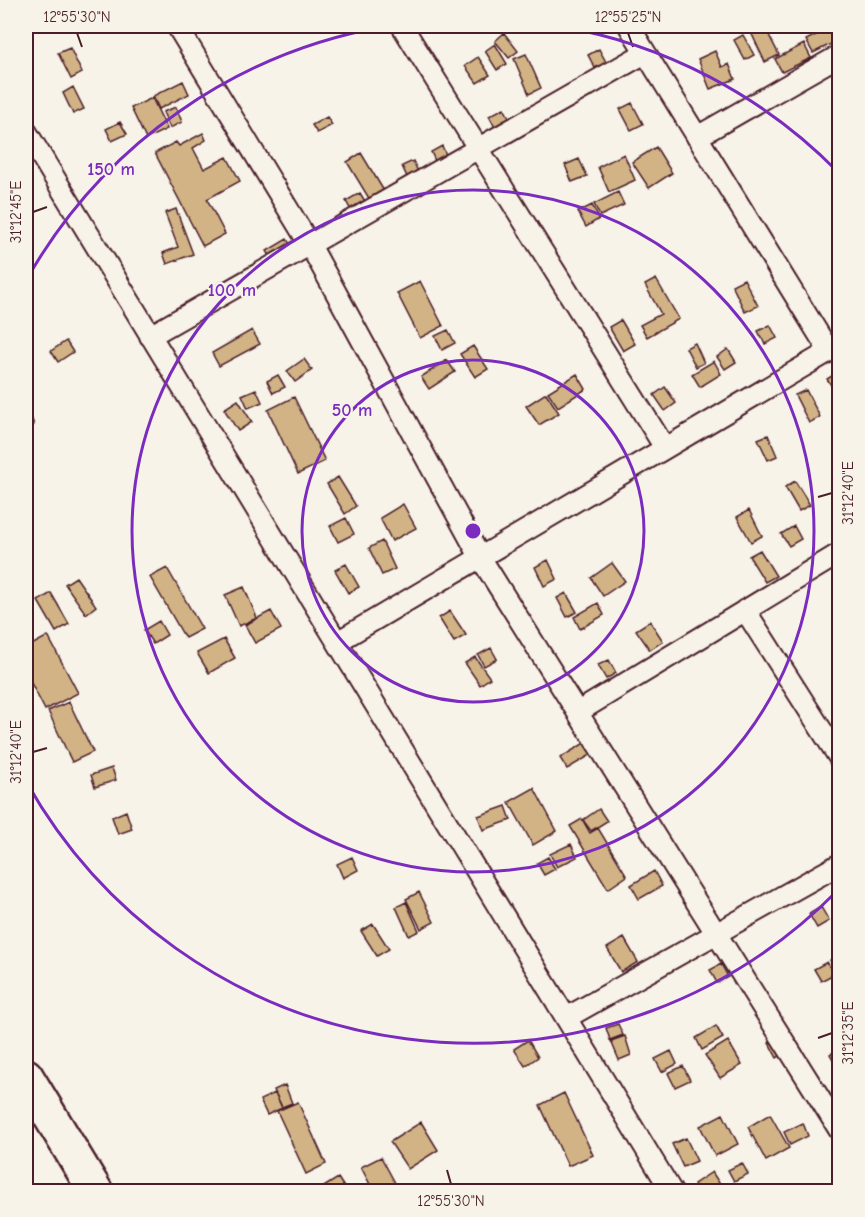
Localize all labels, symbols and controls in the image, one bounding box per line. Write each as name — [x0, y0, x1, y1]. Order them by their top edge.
text: 12°55'30"N — [43, 8, 111, 26]
text: 12°55'25"N — [595, 8, 661, 26]
text: 150 m — [87, 159, 135, 180]
text: 31°12'45"E — [7, 181, 25, 243]
text: 100 m — [208, 280, 256, 301]
text: 50 m — [332, 400, 372, 421]
text: 31°12'40"E — [839, 461, 857, 525]
centre of rings — [463, 521, 483, 541]
text: 31°12'40"E — [7, 720, 25, 784]
text: 31°12'35"E — [839, 1002, 857, 1064]
text: 12°55'30"N — [417, 1192, 485, 1210]

